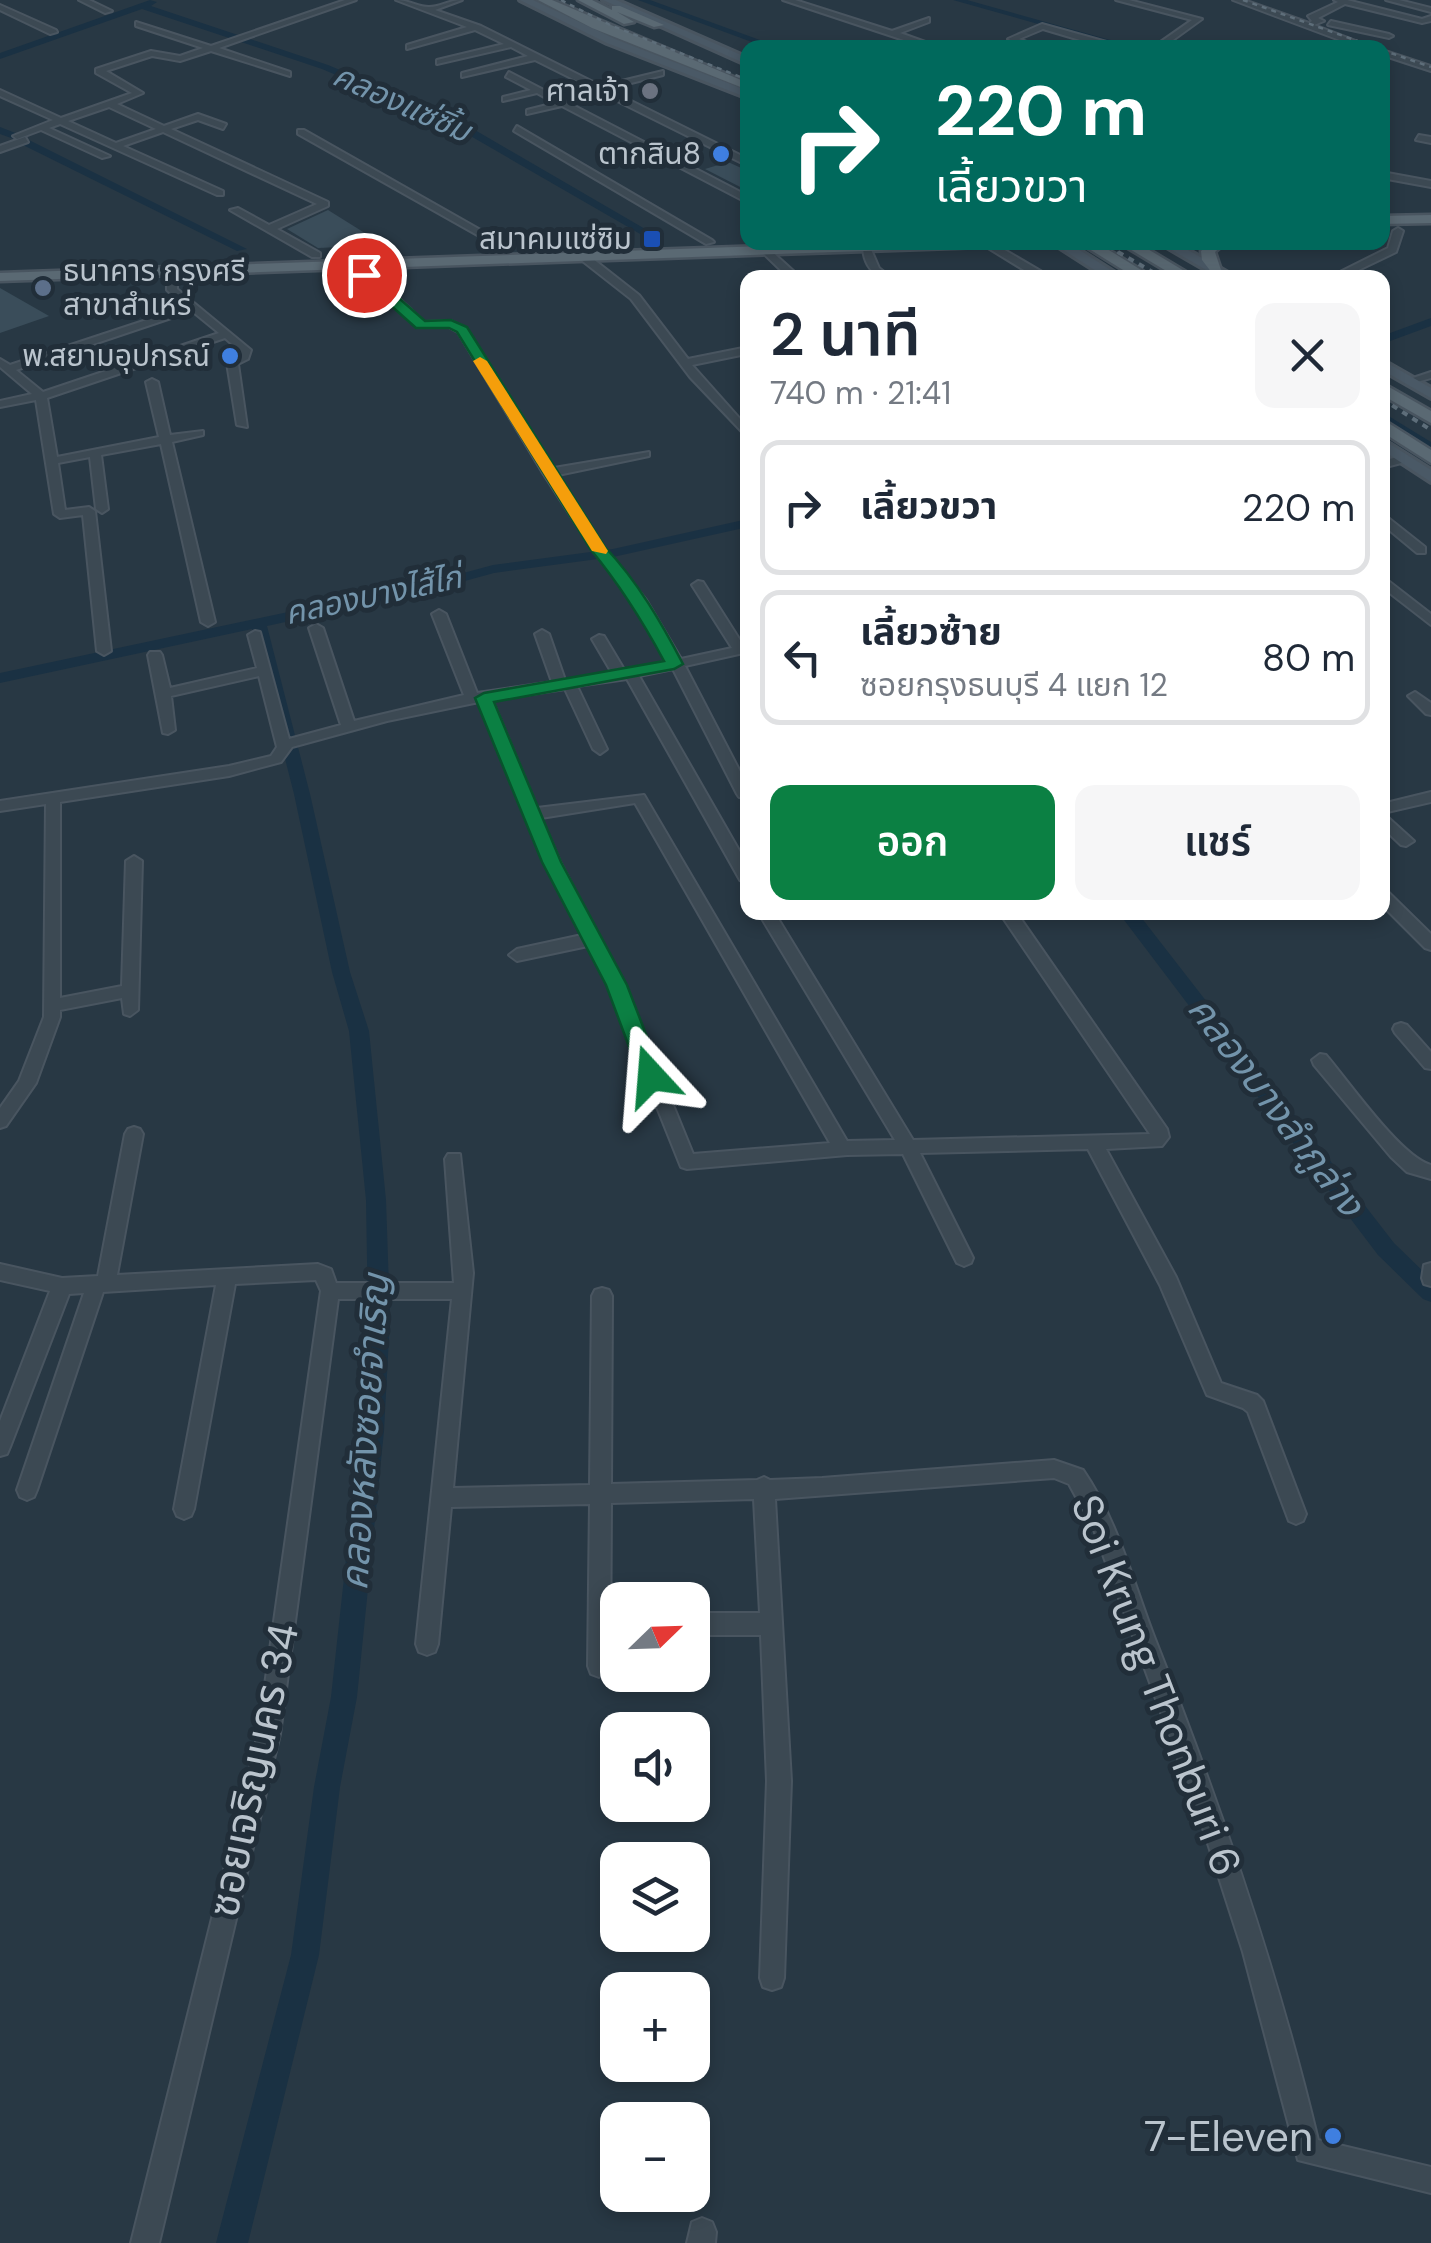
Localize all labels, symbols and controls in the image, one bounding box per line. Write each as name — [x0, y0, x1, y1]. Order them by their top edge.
water label: คลองแซ่ซิ้ม — [327, 54, 480, 153]
text: 220 m — [935, 66, 1147, 157]
place label: ศาลเจ้า — [546, 71, 630, 110]
marker: ศาลเจ้า — [639, 80, 661, 102]
icon: right — [770, 80, 900, 210]
place label: ตากสิน8 — [598, 134, 701, 173]
marker: ตากสิน8 — [710, 143, 732, 165]
text: เลี้ยวขวา — [935, 157, 1087, 216]
place label: สมาคมแซ่ซิม — [479, 219, 632, 258]
marker: สมาคมแซ่ซิม — [641, 228, 663, 250]
pin — [322, 233, 407, 318]
icon: arrive — [337, 248, 392, 303]
place label: ธนาคาร กรุงศรี สาขาสำเหร่ — [63, 251, 245, 324]
marker: ธนาคาร กรุงศรี สาขาสำเหร่ — [32, 277, 54, 299]
text: 2 นาที — [770, 295, 921, 374]
button: close — [1255, 303, 1360, 408]
place label: พ.สยามอุปกรณ์ — [22, 336, 210, 375]
marker: พ.สยามอุปกรณ์ — [219, 345, 241, 367]
text: 740 m · 21:41 — [770, 372, 951, 414]
icon: right — [775, 480, 830, 535]
text: เลี้ยวขวา — [860, 481, 997, 531]
text: 220 m — [1242, 483, 1355, 533]
water label: คลองบางไส้ไก่ — [281, 555, 469, 634]
text: เลี้ยวซ้าย — [860, 607, 1002, 657]
icon: left — [775, 630, 830, 685]
text: 80 m — [1262, 633, 1355, 683]
text: ซอยกรุงธนบุรี 4 แยก 12 — [860, 664, 1168, 706]
button: ออก — [770, 785, 1055, 900]
button: แชร์ — [1075, 785, 1360, 900]
water label: คลองบางลำภูล่าง — [1177, 986, 1376, 1228]
position arrow — [599, 1024, 703, 1128]
water label: คลองหลังซอยจำเริญ — [329, 1270, 401, 1592]
street label: Soi Krung Thonburi 6 — [1059, 1487, 1255, 1883]
north arrow — [600, 1582, 710, 1692]
map controls — [600, 1582, 710, 2212]
street label: ซอยเจริญนคร 34 — [196, 1619, 311, 1922]
button: sound — [600, 1712, 710, 1822]
button: layers — [600, 1842, 710, 1952]
button: + — [600, 1972, 710, 2082]
button: − — [600, 2102, 710, 2212]
place label: 7-Eleven — [1144, 2109, 1313, 2164]
marker: 7-Eleven — [1322, 2125, 1344, 2147]

